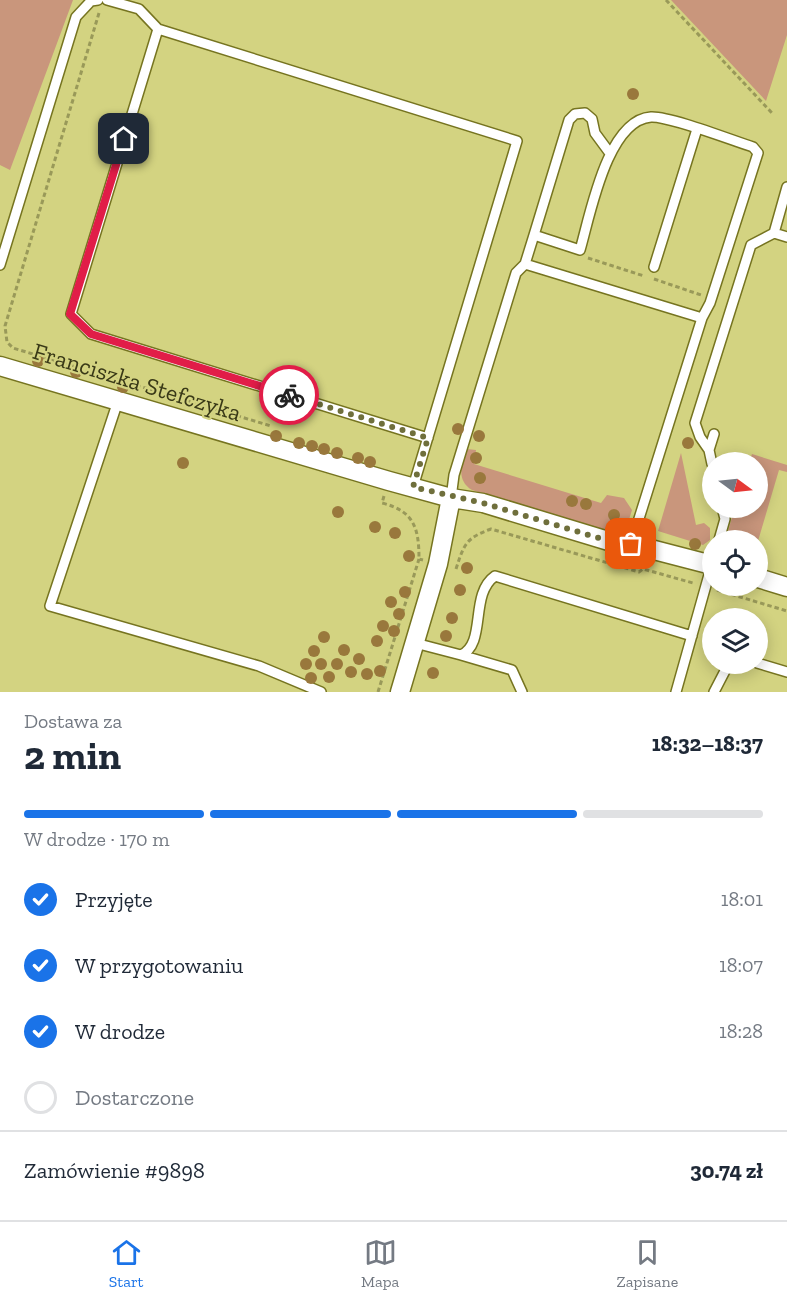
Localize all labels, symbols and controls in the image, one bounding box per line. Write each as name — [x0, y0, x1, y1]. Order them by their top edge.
pin — [98, 113, 149, 164]
icon: home — [107, 122, 140, 155]
street label: Franciszka Stefczyka — [29, 336, 245, 427]
courier — [259, 365, 319, 425]
icon: bike — [273, 379, 306, 412]
north arrow — [702, 452, 768, 518]
map controls — [702, 452, 768, 674]
pin — [605, 518, 656, 569]
icon: bag — [614, 527, 647, 560]
button: locate — [702, 530, 768, 596]
button: layers — [702, 608, 768, 674]
text: Dostawa za — [24, 709, 122, 733]
text: 18:32–18:37 — [652, 730, 763, 757]
text: 2 min — [24, 732, 121, 779]
text: W drodze · 170 m — [24, 827, 169, 851]
icon: check — [24, 883, 57, 916]
text: Przyjęte — [75, 886, 153, 913]
text: 18:01 — [721, 887, 763, 911]
icon: check — [24, 949, 57, 982]
text: W przygotowaniu — [75, 952, 243, 979]
text: 18:07 — [719, 953, 763, 977]
icon: check — [24, 1015, 57, 1048]
text: W drodze — [75, 1018, 165, 1045]
text: 18:28 — [719, 1019, 763, 1043]
text: Dostarczone — [75, 1084, 194, 1111]
text: Zamówienie #9898 — [24, 1157, 205, 1184]
text: 30.74 zł — [690, 1157, 763, 1184]
tab: Start — [109, 1236, 144, 1291]
tab: Mapa — [361, 1236, 399, 1291]
tab: Zapisane — [617, 1236, 678, 1291]

